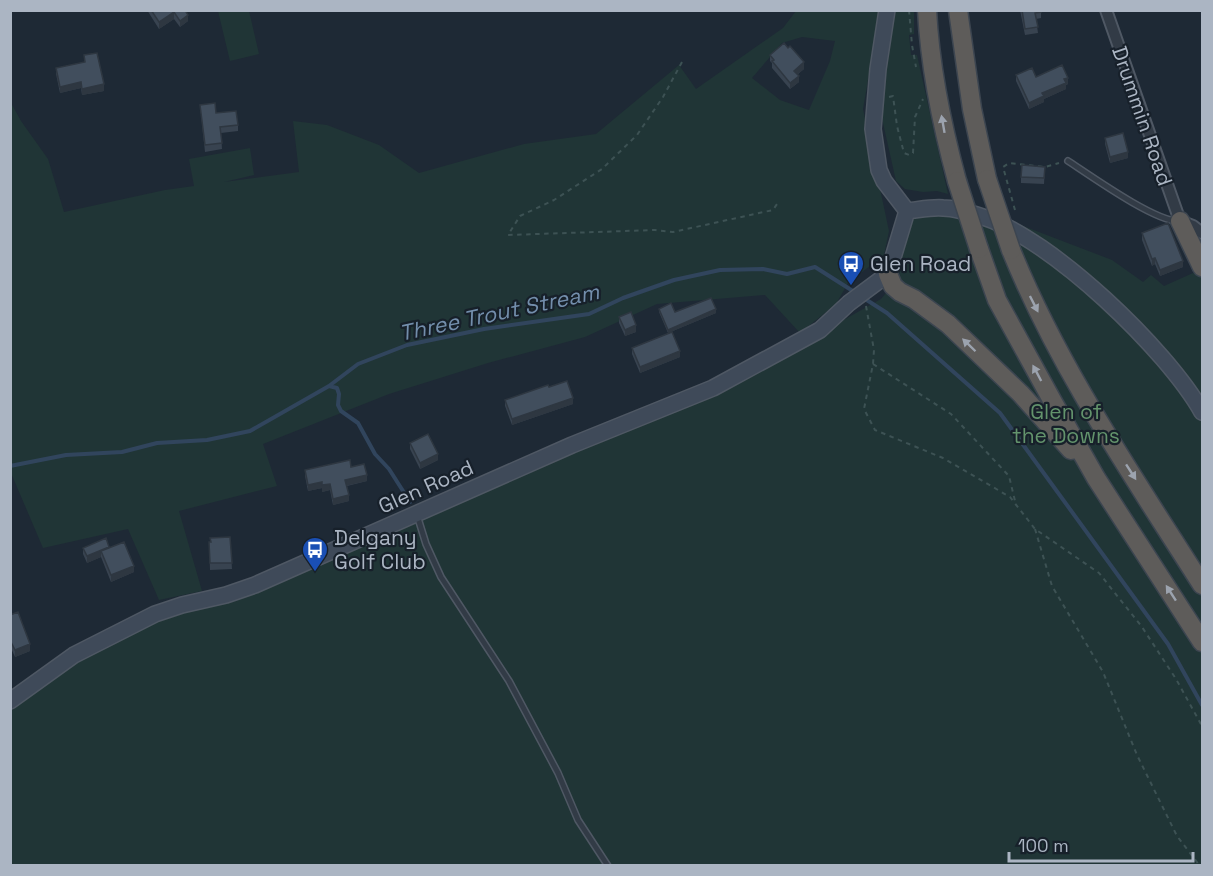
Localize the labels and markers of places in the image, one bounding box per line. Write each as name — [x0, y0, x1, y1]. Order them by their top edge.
bus stop icon: Glen Road — [836, 249, 866, 287]
place label: Glen Road — [870, 250, 971, 277]
place label: Delgany Golf Club — [334, 524, 426, 575]
bus stop icon: Delgany Golf Club — [300, 535, 330, 573]

